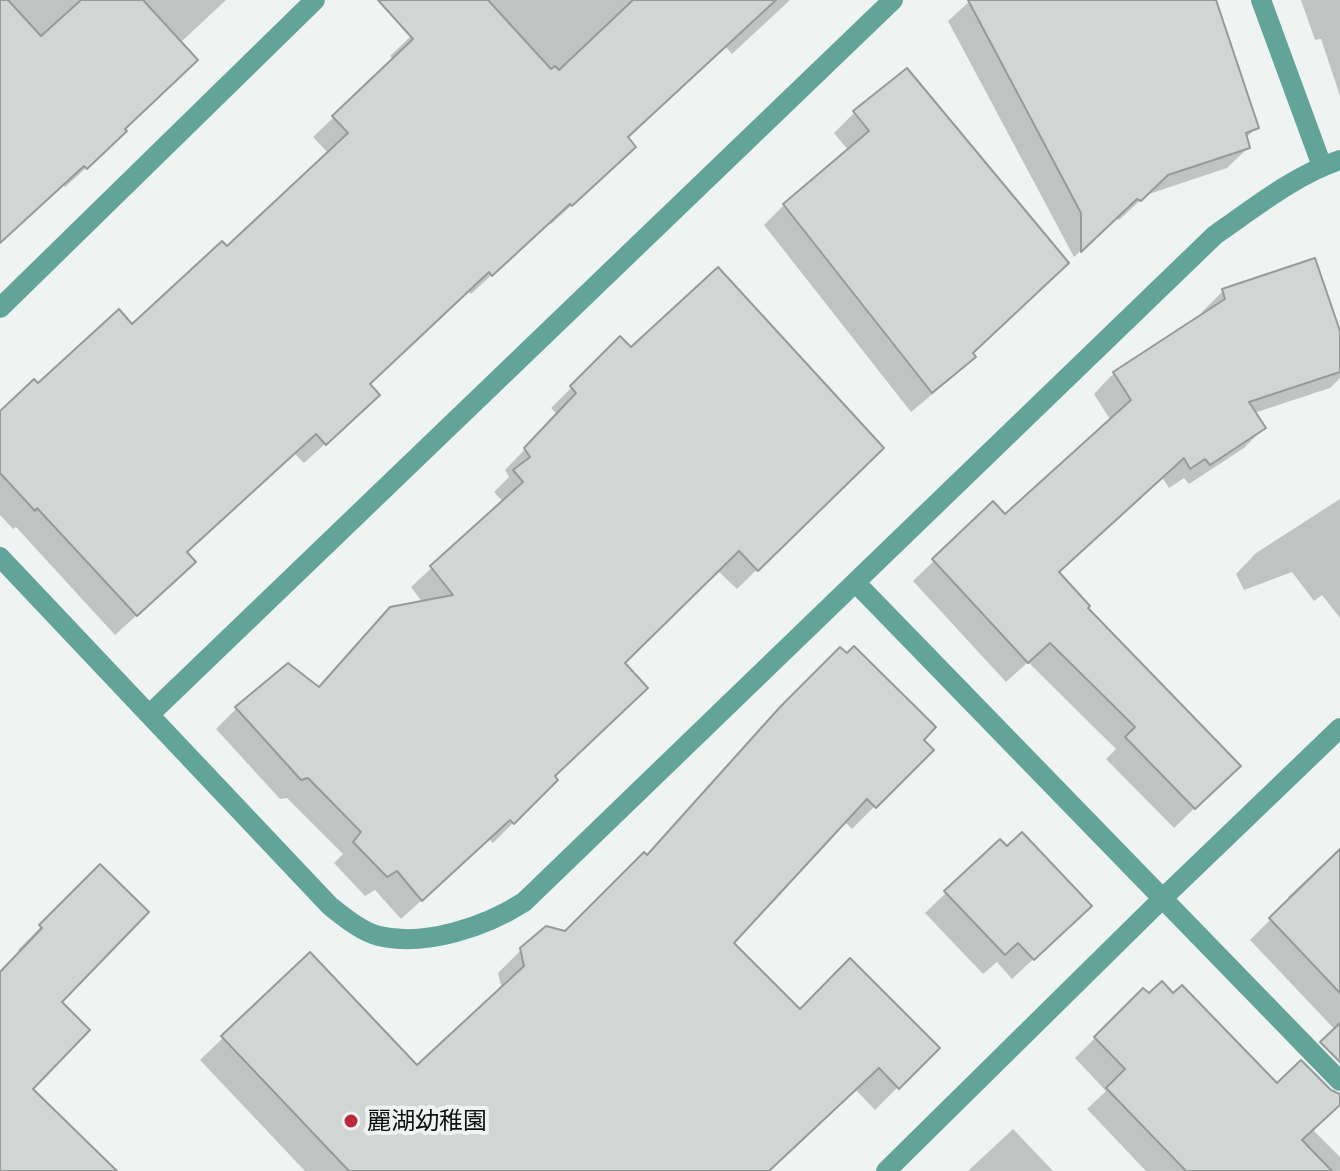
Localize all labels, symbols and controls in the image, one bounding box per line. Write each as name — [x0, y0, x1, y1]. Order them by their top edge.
place label: 麗湖幼稚園 — [367, 1107, 487, 1135]
marker: 麗湖幼稚園 — [342, 1112, 360, 1130]

